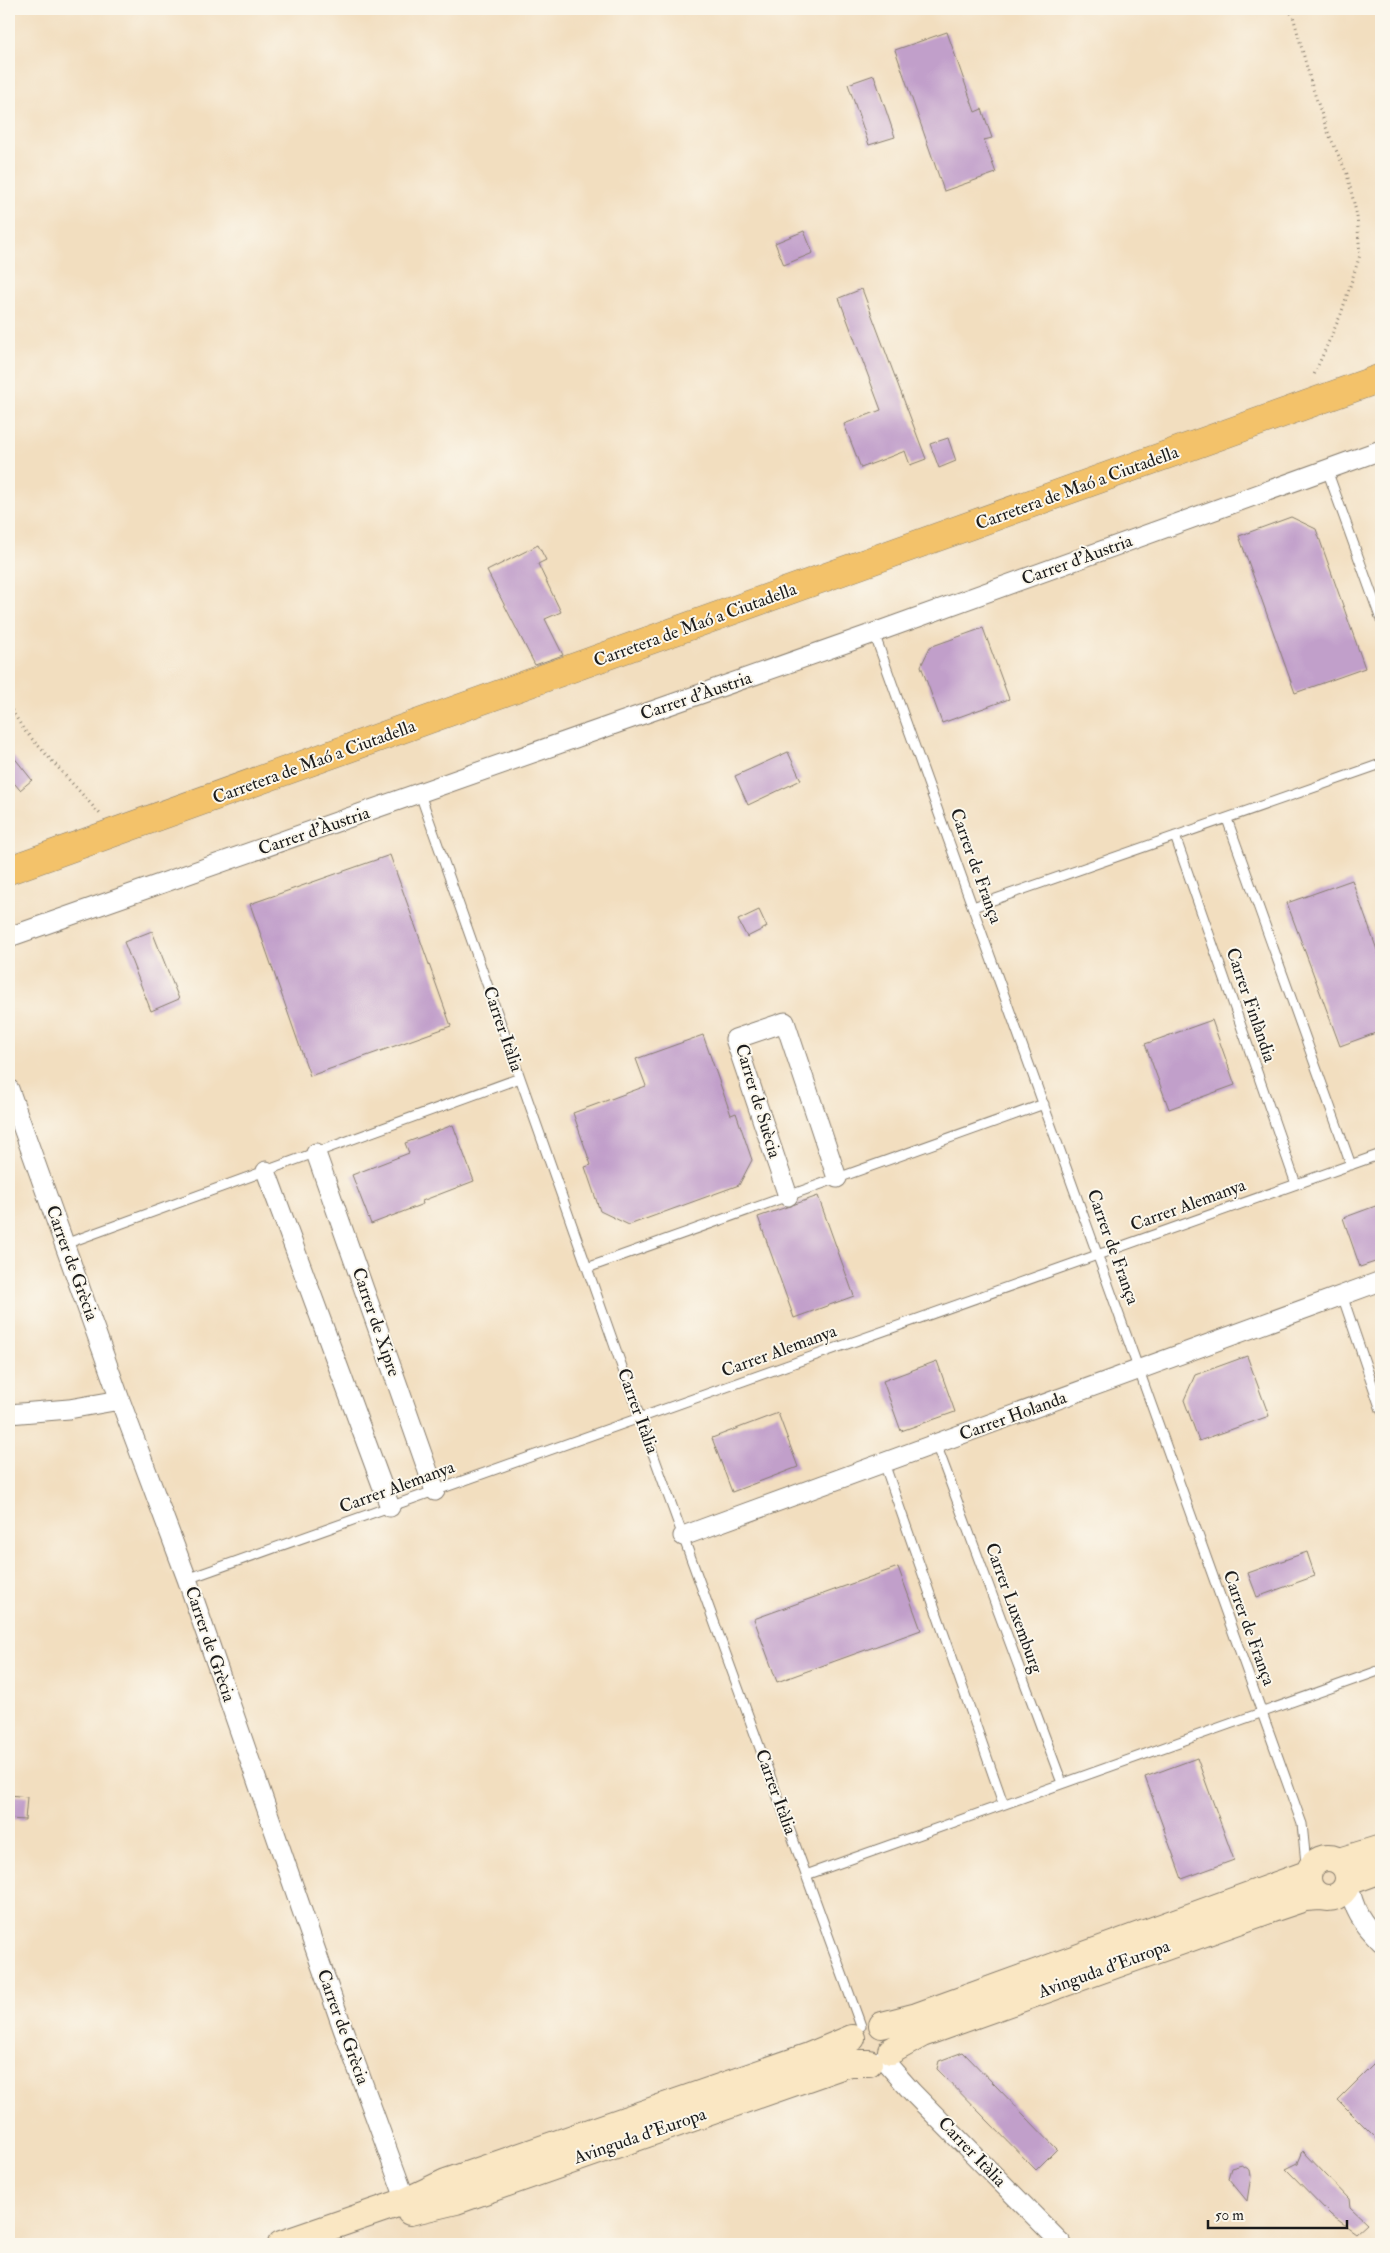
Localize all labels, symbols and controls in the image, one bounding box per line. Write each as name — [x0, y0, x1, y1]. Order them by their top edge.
street label: Carretera de Maó a Ciutadella — [972, 440, 1182, 535]
street label: Carrer d'Àustria — [1018, 529, 1136, 591]
street label: Carretera de Maó a Ciutadella — [590, 577, 800, 672]
street label: Carrer d'Àustria — [637, 666, 755, 726]
street label: Carretera de Maó a Ciutadella — [209, 714, 419, 809]
street label: Carrer d'Àustria — [255, 801, 373, 861]
street label: Carrer de França — [945, 805, 1008, 927]
street label: Carrer Finlàndia — [1221, 945, 1282, 1066]
street label: Carrer Itàlia — [478, 983, 529, 1075]
street label: Carrer de Suècia — [730, 1041, 786, 1161]
street label: Carrer Alemanya — [1127, 1173, 1249, 1237]
street label: Carrer de França — [1082, 1186, 1145, 1308]
street label: Carrer de Grècia — [41, 1202, 104, 1324]
street label: Carrer de Xipre — [347, 1264, 406, 1380]
street label: Carrer Alemanya — [718, 1319, 840, 1383]
street label: Carrer Itàlia — [612, 1365, 664, 1457]
street label: Carrer Holanda — [956, 1386, 1070, 1446]
street label: Carrer Alemanya — [336, 1455, 458, 1519]
street label: Carrer Luxemburg — [980, 1540, 1049, 1677]
street label: Carrer de França — [1218, 1567, 1281, 1689]
street label: Carrer de Grècia — [179, 1583, 241, 1705]
street label: Carrer Itàlia — [750, 1746, 802, 1838]
street label: Avinguda d'Europa — [1034, 1934, 1174, 2004]
street label: Carrer de Grècia — [312, 1966, 375, 2088]
street label: Avinguda d'Europa — [570, 2102, 710, 2170]
street label: Carrer Itàlia — [933, 2112, 1012, 2192]
scale bar — [1208, 2198, 1346, 2230]
text: 50 m — [1215, 2206, 1244, 2225]

